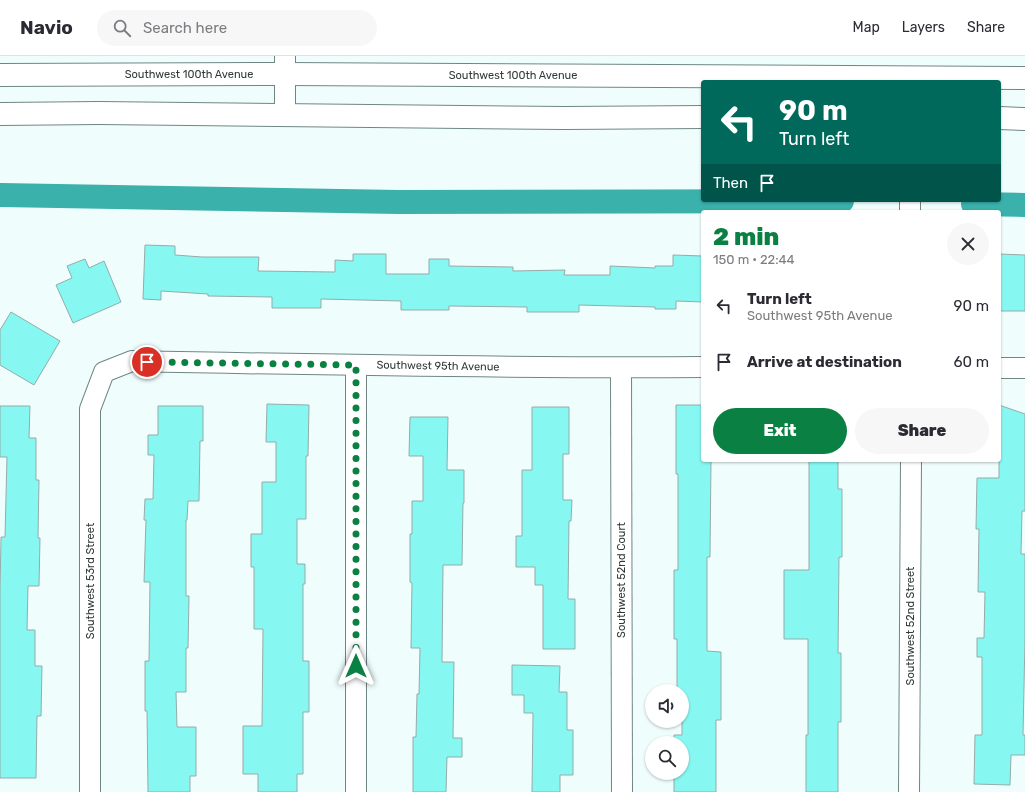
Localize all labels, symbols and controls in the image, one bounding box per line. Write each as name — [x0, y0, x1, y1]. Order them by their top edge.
search box — [97, 10, 377, 46]
text: Navio — [20, 16, 73, 39]
icon: search — [111, 17, 133, 39]
text: Search here — [143, 19, 227, 37]
text: Map — [853, 19, 880, 36]
text: Layers — [902, 19, 945, 36]
text: Share — [967, 19, 1005, 36]
street label: Southwest 100th Avenue — [125, 68, 253, 81]
street label: Southwest 100th Avenue — [449, 69, 577, 82]
text: 90 m — [779, 94, 848, 127]
icon: left — [713, 96, 765, 148]
text: Turn left — [779, 128, 849, 150]
icon: arrive — [756, 172, 778, 194]
text: Then — [713, 174, 748, 192]
text: 2 min — [713, 223, 779, 251]
button: close — [947, 223, 989, 265]
text: 150 m · 22:44 — [713, 252, 795, 267]
text: Turn left — [747, 290, 812, 308]
icon: left — [713, 295, 735, 317]
text: 90 m — [954, 297, 989, 315]
text: Southwest 95th Avenue — [747, 308, 893, 323]
pin — [130, 345, 164, 379]
icon: arrive — [136, 351, 158, 373]
icon: arrive — [713, 351, 735, 373]
text: Arrive at destination — [747, 353, 902, 371]
text: 60 m — [953, 353, 989, 371]
street label: Southwest 95th Avenue — [376, 358, 500, 374]
button: Exit — [713, 408, 847, 454]
button: Share — [855, 408, 989, 454]
street label: Southwest 52nd Court — [615, 521, 628, 638]
street label: Southwest 53rd Street — [84, 522, 97, 639]
street label: Southwest 52nd Street — [904, 566, 917, 685]
position arrow — [335, 645, 377, 687]
map controls — [645, 684, 689, 780]
button: sound — [645, 684, 689, 728]
button: search — [645, 736, 689, 780]

